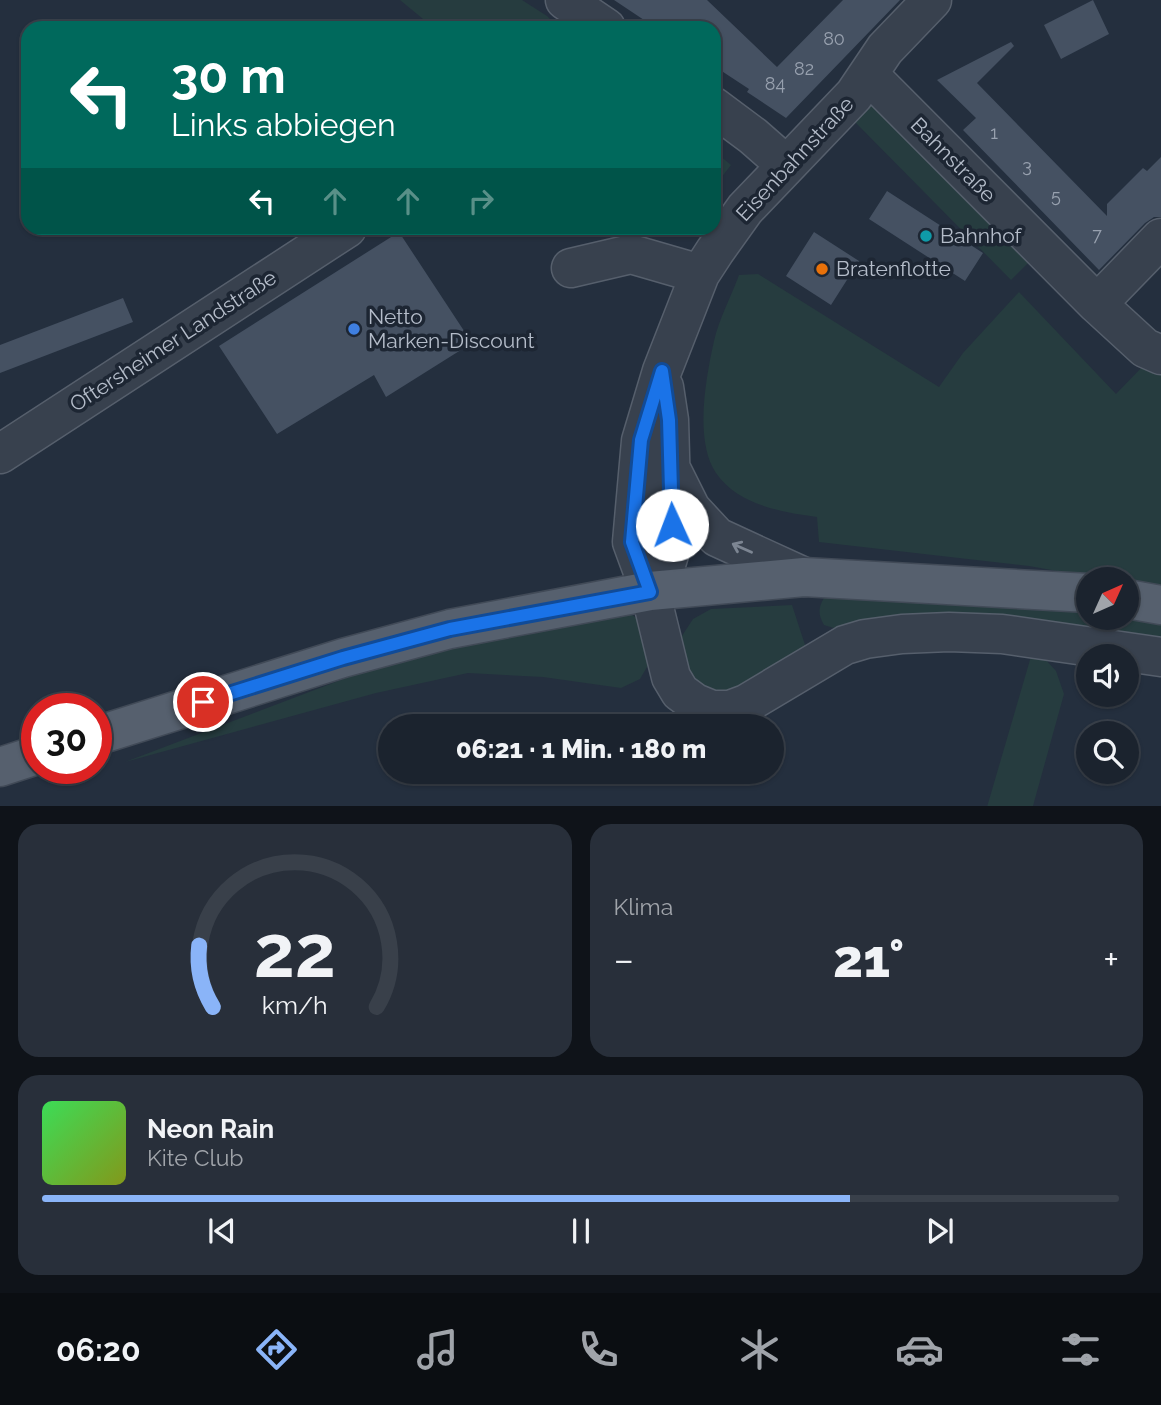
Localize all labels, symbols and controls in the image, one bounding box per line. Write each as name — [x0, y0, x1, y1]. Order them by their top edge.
house number: 80 — [823, 28, 845, 49]
text: 30 m — [171, 47, 286, 104]
icon: left — [56, 49, 147, 140]
house number: 82 — [794, 58, 814, 79]
house number: 84 — [765, 73, 785, 94]
street label: Eisenbahnstraße — [731, 91, 859, 226]
text: Links abbiegen — [171, 106, 396, 143]
street label: Bahnstraße — [906, 112, 1001, 207]
house number: 1 — [990, 122, 998, 143]
house number: 3 — [1022, 155, 1032, 176]
icon: left — [243, 182, 281, 220]
icon: ahead — [316, 182, 354, 220]
icon: ahead — [389, 182, 427, 220]
icon: right — [462, 182, 500, 220]
house number: 5 — [1051, 185, 1061, 206]
place label: Bahnhof — [940, 223, 1022, 248]
house number: 7 — [1092, 224, 1102, 245]
marker: Bahnhof — [918, 228, 934, 244]
place label: Bratenflotte — [836, 256, 951, 281]
marker: Bratenflotte — [814, 261, 830, 277]
street label: Oftersheimer Landstraße — [65, 264, 281, 417]
place label: Netto Marken-Discount — [368, 304, 534, 353]
marker: Netto Marken-Discount — [346, 321, 362, 337]
position arrow — [635, 488, 709, 562]
one-way arrow — [732, 541, 754, 554]
north arrow — [1076, 567, 1139, 630]
map controls — [1076, 567, 1139, 784]
button: sound — [1076, 644, 1139, 707]
pin — [173, 672, 233, 732]
icon: arrive — [184, 683, 222, 721]
speed limit sign: 30 — [21, 693, 112, 784]
button: search — [1076, 721, 1139, 784]
text: 06:21 · 1 Min. · 180 m — [456, 734, 706, 764]
text: Klima — [614, 893, 673, 920]
text: 22 — [254, 909, 336, 994]
text: 21° — [833, 928, 904, 989]
text: − — [614, 937, 634, 982]
text: + — [1103, 937, 1119, 982]
text: km/h — [262, 989, 328, 1019]
text: Neon Rain — [147, 1114, 274, 1144]
text: Kite Club — [147, 1144, 244, 1171]
icon: previous — [203, 1212, 241, 1250]
icon: pause — [562, 1212, 600, 1250]
icon: next — [921, 1212, 959, 1250]
icon: directions — [252, 1325, 301, 1374]
icon: music — [413, 1325, 462, 1374]
icon: phone — [574, 1325, 623, 1374]
icon: climate — [735, 1325, 784, 1374]
icon: car — [895, 1325, 944, 1374]
icon: filters — [1056, 1325, 1105, 1374]
text: 06:20 — [56, 1331, 141, 1368]

